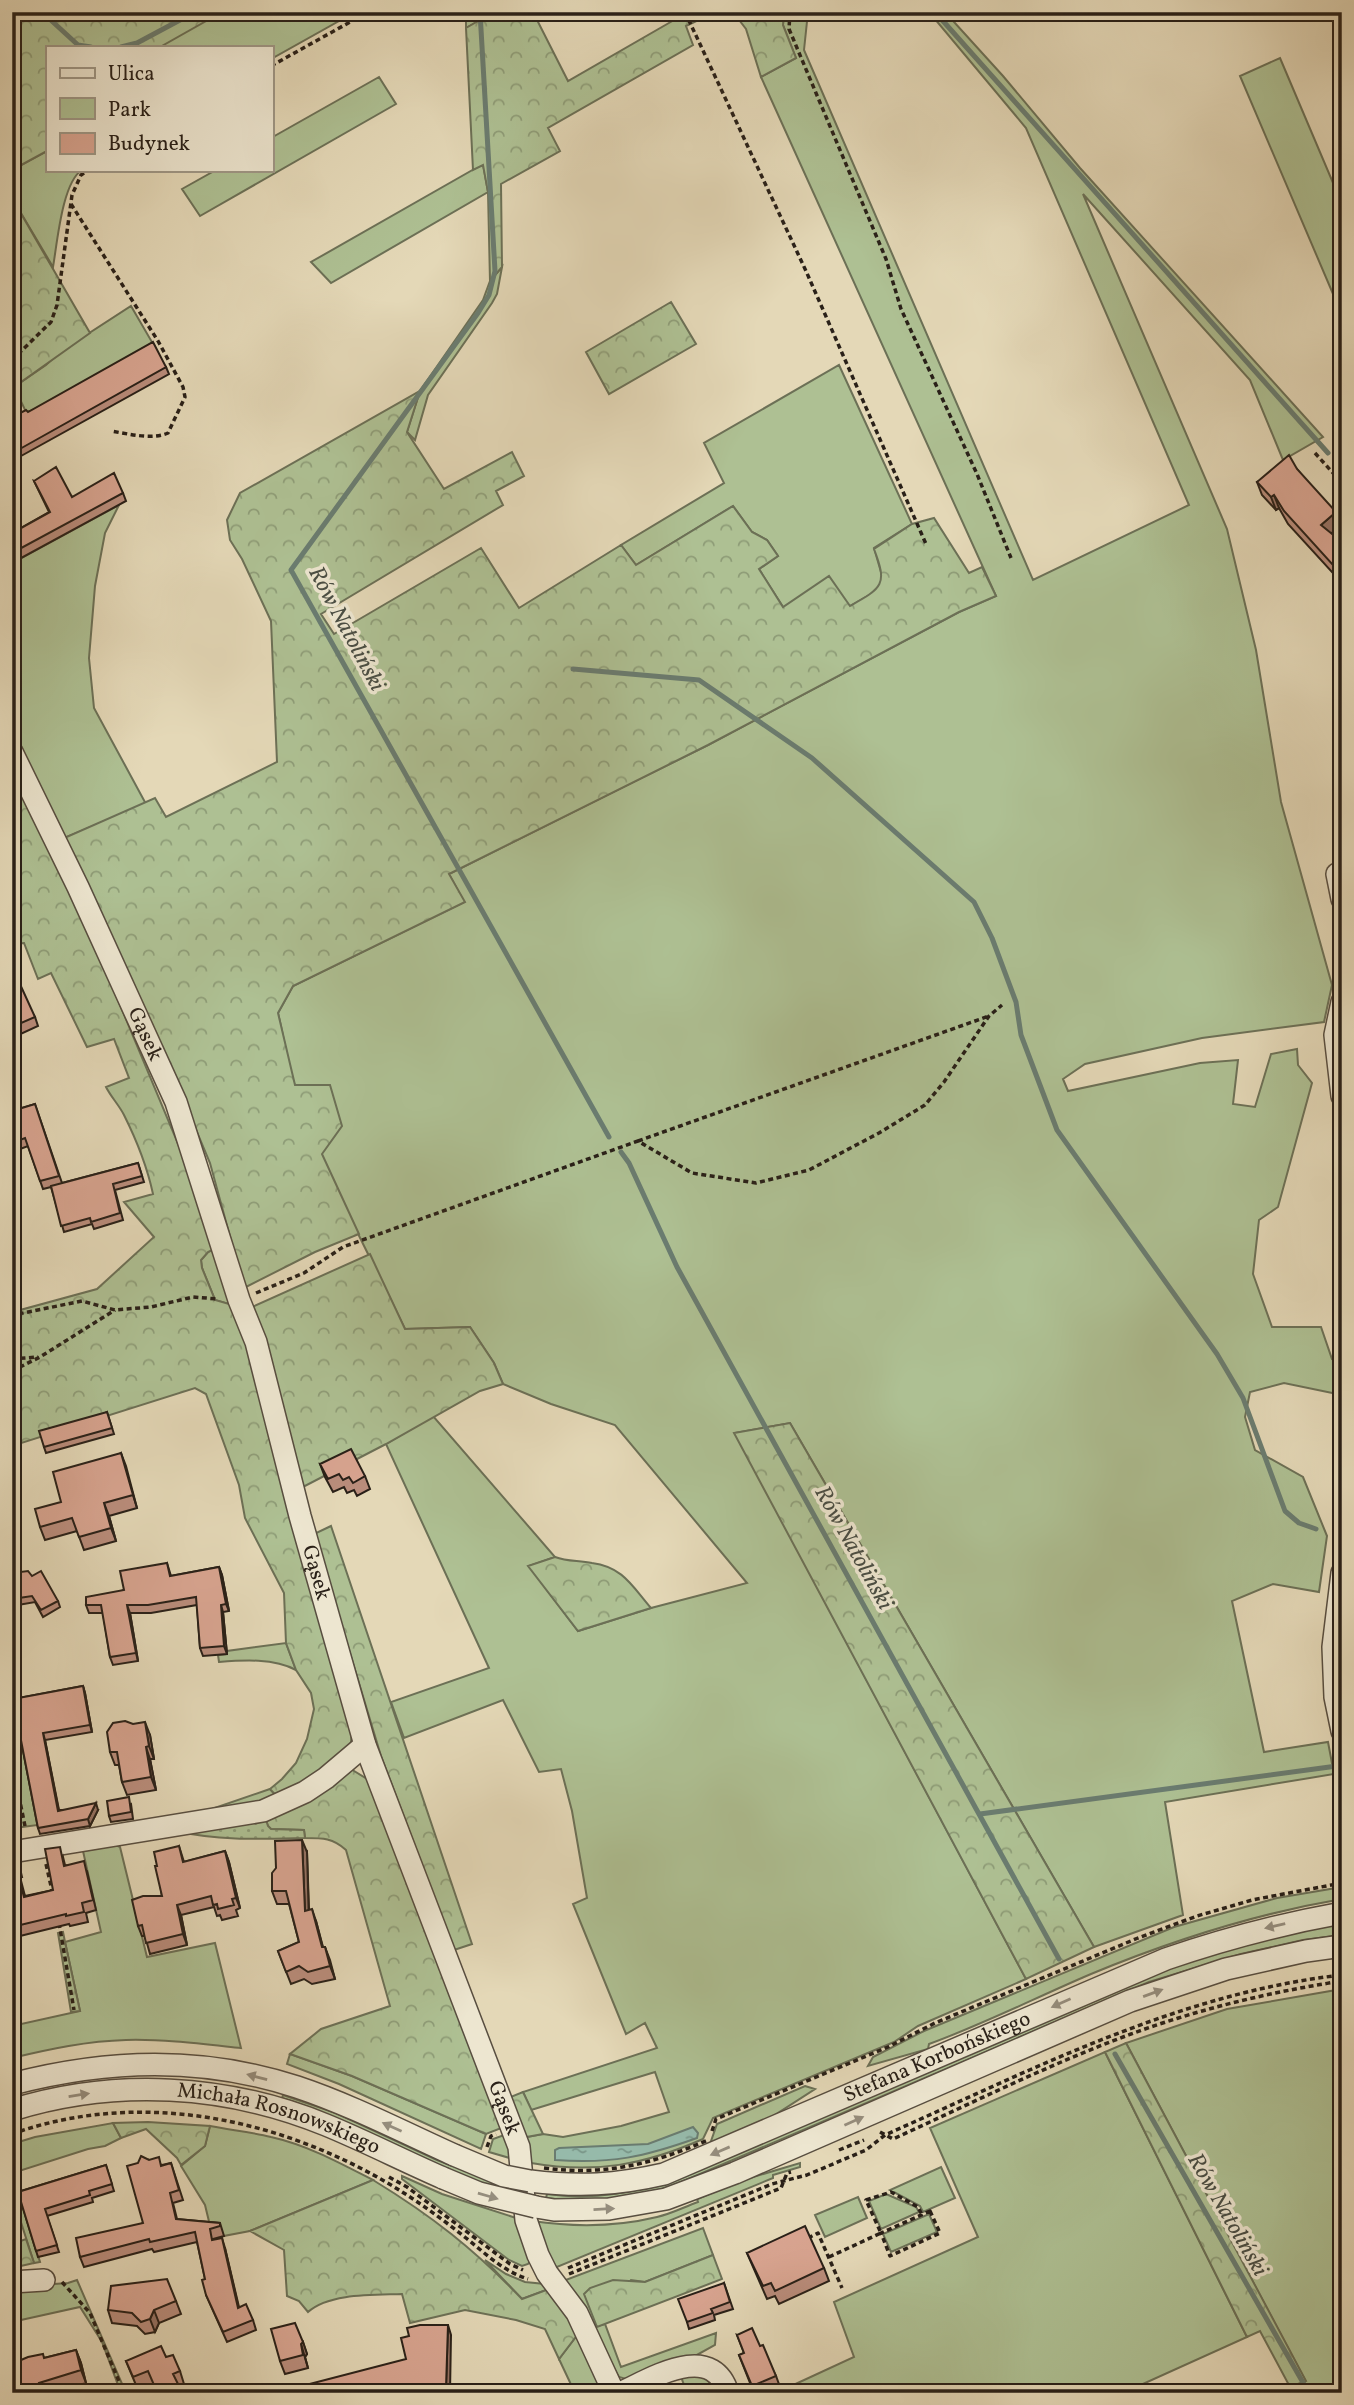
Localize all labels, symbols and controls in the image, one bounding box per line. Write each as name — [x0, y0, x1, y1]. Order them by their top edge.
legend — [46, 46, 273, 172]
text: Ulica — [108, 60, 155, 89]
text: Park — [108, 96, 151, 125]
text: Budynek — [108, 130, 191, 159]
water label: Rów Natoliński — [300, 561, 392, 697]
street label: Gąsek — [120, 1003, 170, 1066]
water label: Rów Natoliński — [806, 1480, 900, 1616]
street label: Gąsek — [294, 1542, 338, 1604]
one-way arrow — [1264, 1921, 1286, 1932]
one-way arrow — [1142, 1987, 1163, 1998]
one-way arrow — [1051, 1997, 1071, 2009]
street label: Stefana Korbońskiego — [839, 2004, 1035, 2110]
one-way arrow — [246, 2071, 268, 2082]
street label: Michała Rosnowskiego — [176, 2076, 385, 2162]
street label: Gąsek — [480, 2077, 528, 2140]
one-way arrow — [68, 2089, 90, 2100]
one-way arrow — [843, 2115, 864, 2126]
one-way arrow — [381, 2122, 402, 2133]
one-way arrow — [710, 2145, 730, 2157]
water label: Rów Natoliński — [1179, 2148, 1275, 2283]
one-way arrow — [478, 2191, 499, 2201]
one-way arrow — [594, 2204, 616, 2215]

